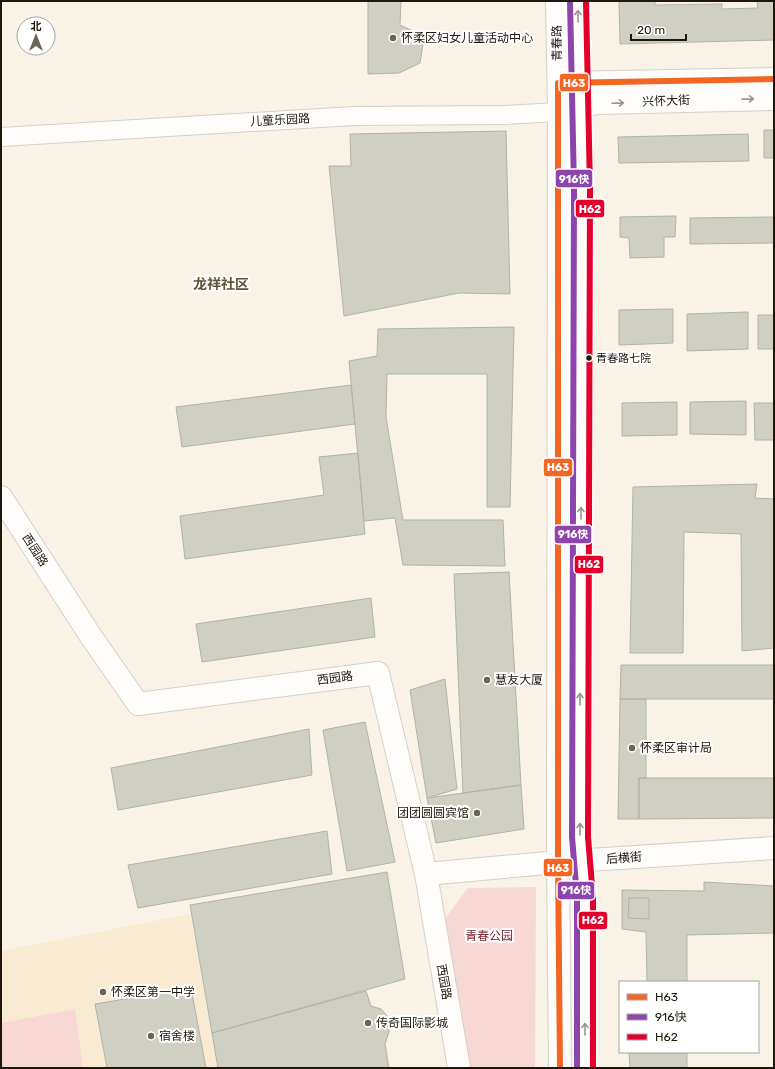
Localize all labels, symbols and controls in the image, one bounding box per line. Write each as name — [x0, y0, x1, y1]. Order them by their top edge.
one-way arrow — [574, 10, 582, 23]
north arrow — [16, 16, 56, 56]
scale bar — [631, 16, 686, 42]
text: 北 — [31, 20, 42, 33]
text: 20 m — [637, 23, 665, 37]
street label: 青春路 — [550, 25, 564, 61]
place label: 怀柔区妇女儿童活动中心 — [401, 31, 533, 45]
marker: 怀柔区妇女儿童活动中心 — [388, 33, 398, 43]
line badge: H63 — [559, 73, 589, 92]
text: H63 — [563, 77, 585, 90]
street label: 兴怀大街 — [642, 93, 690, 109]
one-way arrow — [741, 96, 754, 103]
one-way arrow — [611, 99, 624, 106]
street label: 儿童乐园路 — [250, 111, 310, 129]
line badge: 916快 — [555, 169, 593, 188]
text: 916快 — [559, 173, 589, 186]
line badge: H62 — [575, 199, 605, 218]
text: H62 — [579, 203, 601, 216]
district label: 龙祥社区 — [193, 276, 249, 293]
place label: 青春路七院 — [596, 352, 651, 365]
marker: 青春路七院 — [584, 353, 594, 363]
line badge: H63 — [543, 458, 573, 477]
text: H63 — [547, 461, 569, 474]
one-way arrow — [577, 507, 585, 520]
line badge: 916快 — [554, 525, 592, 544]
text: 916快 — [558, 528, 588, 541]
street label: 西园路 — [19, 531, 51, 569]
line badge: H62 — [574, 555, 604, 574]
text: H62 — [578, 558, 600, 571]
street label: 西园路 — [316, 669, 354, 687]
place label: 慧友大厦 — [495, 673, 543, 687]
marker: 慧友大厦 — [482, 675, 492, 685]
one-way arrow — [576, 693, 584, 706]
place label: 怀柔区审计局 — [640, 741, 712, 755]
marker: 怀柔区审计局 — [627, 743, 637, 753]
place label: 团团圆圆宾馆 — [397, 806, 469, 820]
marker: 团团圆圆宾馆 — [472, 808, 482, 818]
one-way arrow — [576, 823, 584, 836]
street label: 后横街 — [606, 850, 642, 866]
line badge: H63 — [543, 858, 573, 877]
text: H63 — [547, 862, 569, 875]
line badge: 916快 — [557, 881, 595, 900]
text: 916快 — [561, 884, 591, 897]
line badge: H62 — [578, 911, 608, 930]
text: H62 — [582, 914, 604, 927]
park label: 青春公园 — [465, 929, 513, 943]
street label: 西园路 — [434, 963, 454, 1001]
legend — [619, 981, 759, 1053]
place label: 怀柔区第一中学 — [111, 985, 195, 999]
marker: 怀柔区第一中学 — [98, 987, 108, 997]
text: H63 — [655, 990, 678, 1004]
text: 916快 — [655, 1010, 687, 1024]
place label: 传奇国际影城 — [376, 1016, 448, 1030]
marker: 传奇国际影城 — [363, 1018, 373, 1028]
one-way arrow — [581, 1023, 589, 1036]
place label: 宿舍楼 — [159, 1029, 195, 1043]
text: H62 — [655, 1030, 678, 1044]
marker: 宿舍楼 — [146, 1031, 156, 1041]

